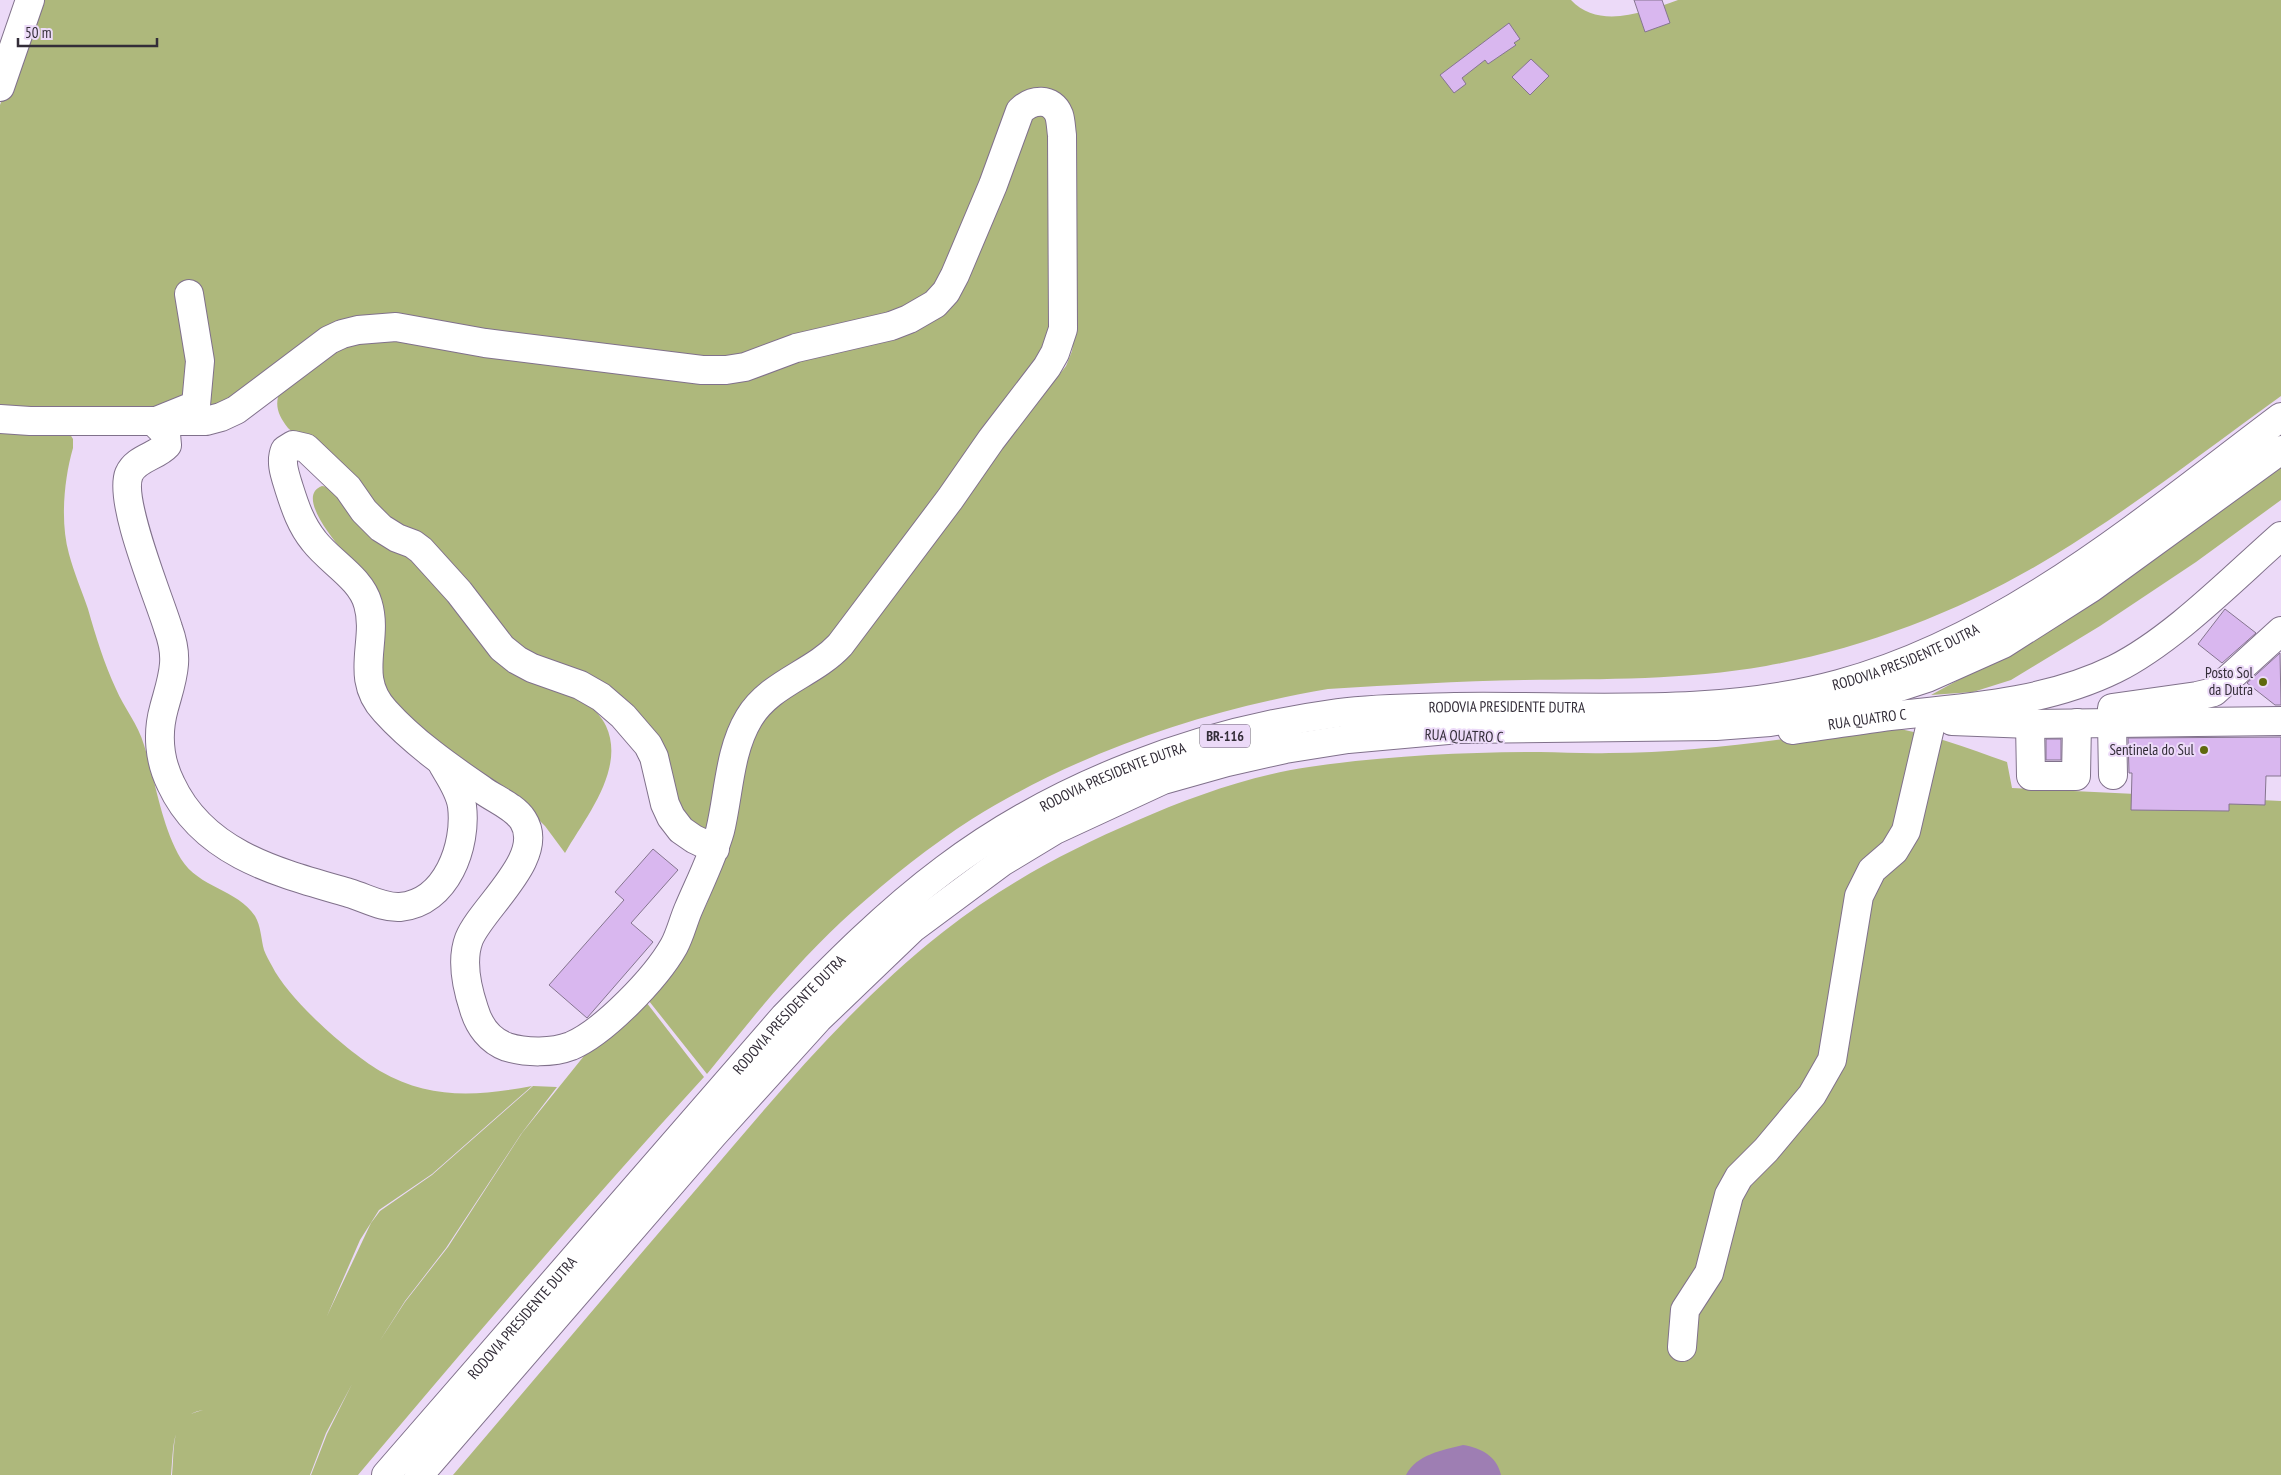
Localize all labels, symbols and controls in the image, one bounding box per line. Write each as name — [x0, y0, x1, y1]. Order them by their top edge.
scale bar — [18, 15, 156, 47]
text: 50 m — [25, 23, 51, 42]
street label: RODOVIA PRESIDENTE DUTRA — [1830, 619, 1983, 694]
place label: Posto Sol da Dutra — [2205, 663, 2253, 699]
marker: Posto Sol da Dutra — [2257, 676, 2269, 688]
street label: RODOVIA PRESIDENTE DUTRA — [1428, 697, 1586, 717]
street label: RUA QUATRO C — [1827, 704, 1907, 734]
road number: BR-116 — [1200, 724, 1250, 748]
street label: RUA QUATRO C — [1424, 725, 1504, 746]
street label: RODOVIA PRESIDENTE DUTRA — [1036, 737, 1189, 816]
place label: Sentinela do Sul — [2109, 740, 2194, 759]
marker: Sentinela do Sul — [2198, 744, 2210, 756]
street label: RODOVIA PRESIDENTE DUTRA — [729, 950, 850, 1078]
street label: RODOVIA PRESIDENTE DUTRA — [464, 1252, 581, 1383]

